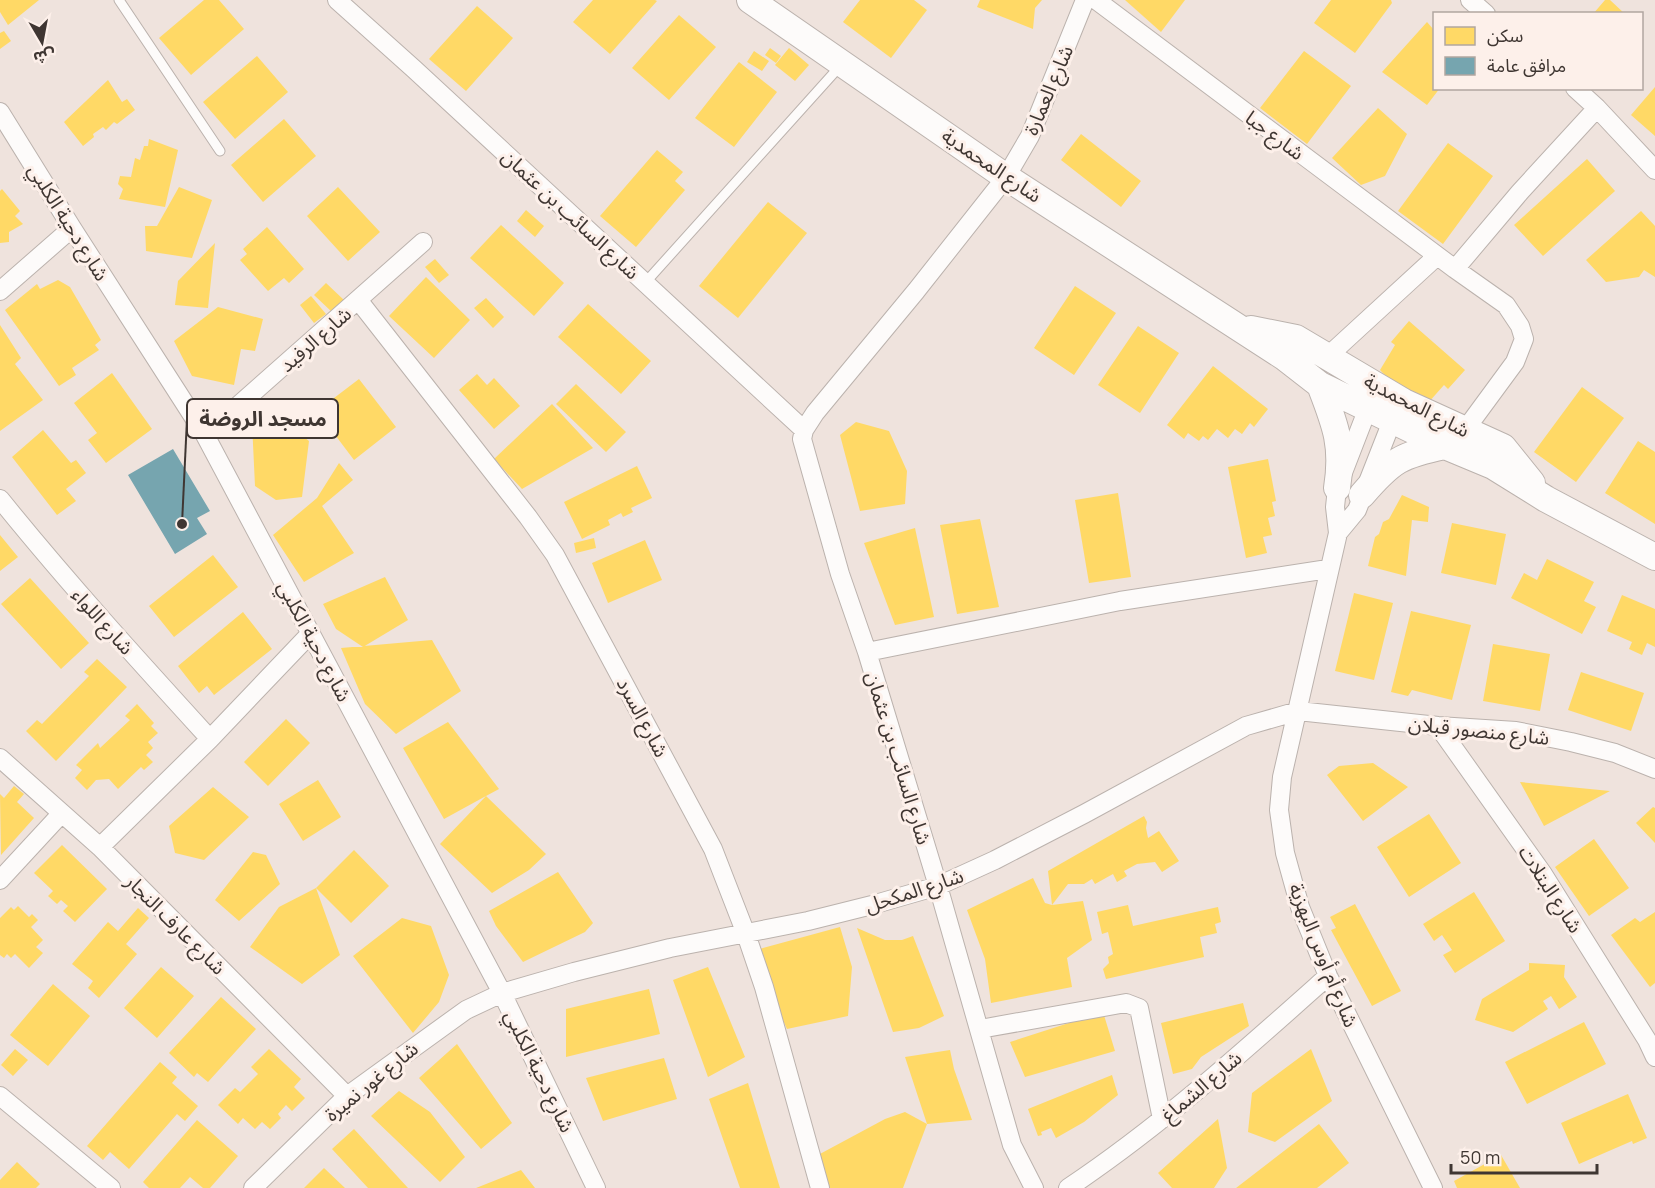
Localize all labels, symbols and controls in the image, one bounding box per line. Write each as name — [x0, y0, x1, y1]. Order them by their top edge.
north arrow — [12, 12, 72, 72]
legend — [1433, 12, 1643, 90]
text: سكن — [1487, 23, 1523, 47]
street label: شارع العمارة — [1017, 41, 1081, 140]
text: ش — [32, 44, 57, 70]
text: مرافق عامة — [1487, 53, 1566, 77]
street label: شارع جبا — [1239, 104, 1310, 168]
street label: شارع المحمدية — [936, 122, 1047, 210]
street label: شارع السائب بن عثمان — [495, 143, 646, 287]
street label: شارع دحية الكلبي — [20, 158, 116, 287]
street label: شارع الرفيد — [273, 300, 358, 379]
street label: شارع المحمدية — [1359, 367, 1474, 445]
callout: مسجد الروضة — [187, 399, 338, 438]
text: مسجد الروضة — [199, 404, 327, 432]
street label: شارع دحية الكلبي — [269, 576, 358, 707]
street label: شارع اللواء — [64, 582, 140, 662]
street label: شارع السائب بن عثمان — [858, 668, 938, 848]
street label: شارع السرد — [609, 672, 675, 763]
street label: شارع منصور قبلان — [1407, 709, 1551, 753]
street label: شارع البتلات — [1511, 840, 1589, 939]
street label: شارع المكحل — [861, 861, 967, 921]
street label: شارع عارف النجار — [118, 867, 232, 982]
street label: شارع أم أوس البهزية — [1281, 879, 1365, 1032]
street label: شارع دحية الكلبي — [496, 1005, 581, 1138]
street label: شارع غور نميرة — [318, 1035, 425, 1129]
street label: شارع الشماغ — [1155, 1044, 1248, 1129]
scale bar — [1451, 1137, 1596, 1175]
text: 50 m — [1460, 1145, 1500, 1169]

